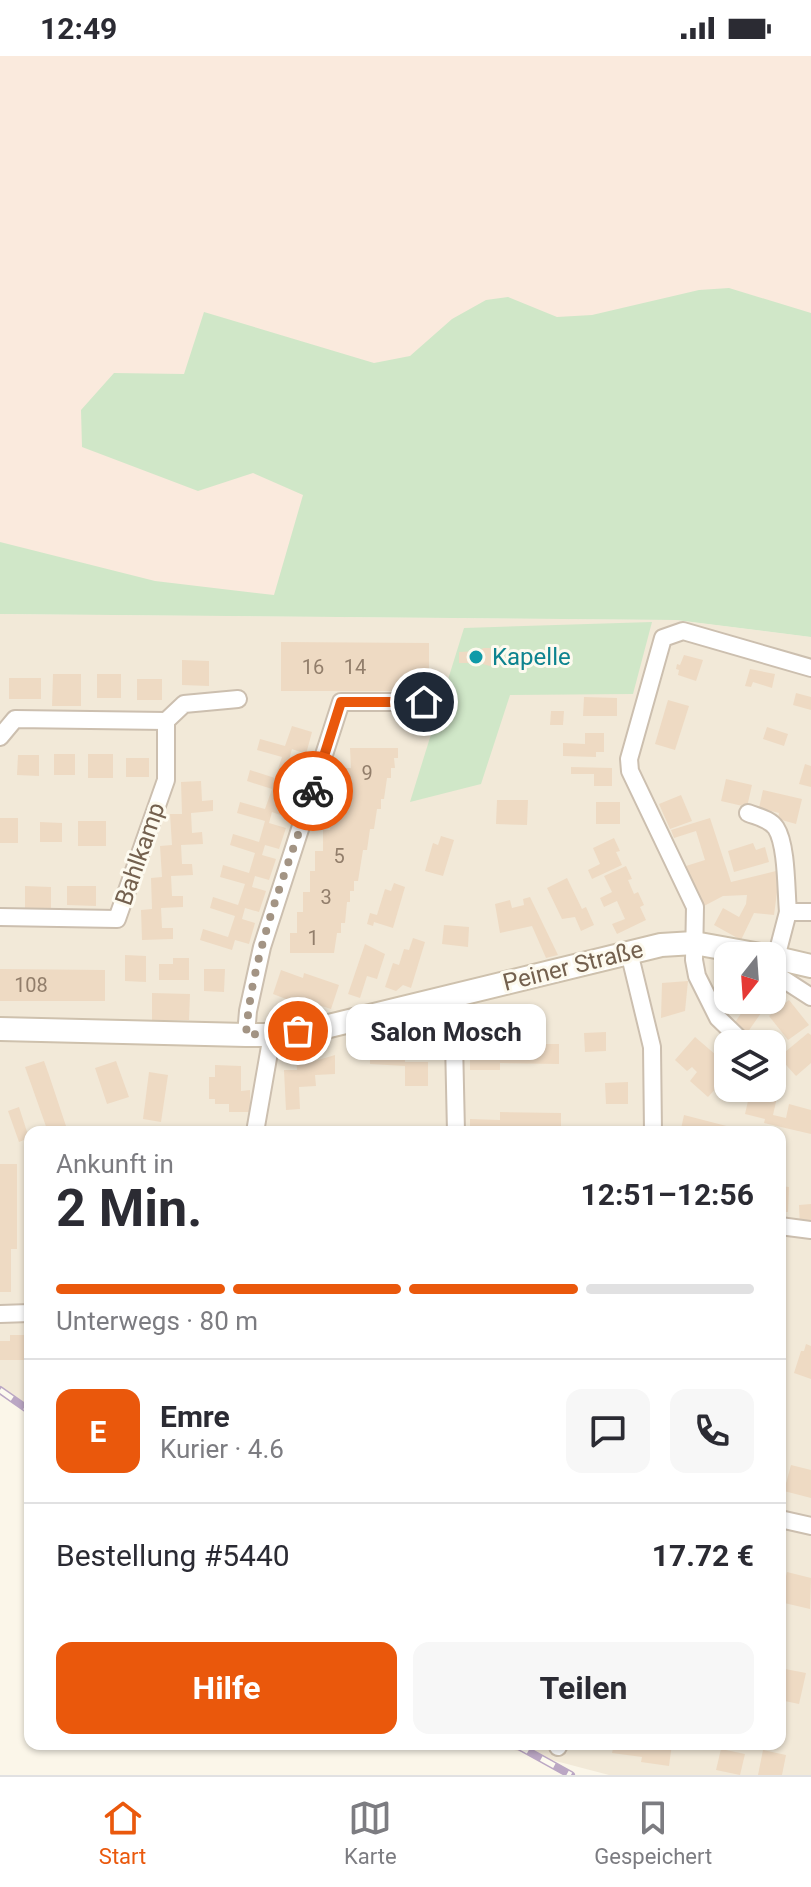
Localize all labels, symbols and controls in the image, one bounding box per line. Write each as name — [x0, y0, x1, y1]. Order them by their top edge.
text: 12:49 — [40, 11, 117, 46]
place label: Kapelle — [492, 643, 571, 671]
marker: Kapelle — [467, 648, 485, 666]
house number: 16 — [302, 655, 324, 679]
house number: 14 — [344, 655, 366, 679]
pin — [390, 668, 458, 736]
icon: home — [402, 680, 446, 724]
courier — [273, 751, 353, 831]
house number: 9 — [361, 761, 373, 785]
icon: bike — [291, 769, 335, 813]
street label: Bahlkamp — [109, 799, 171, 909]
house number: 5 — [333, 844, 345, 868]
house number: 3 — [320, 885, 332, 909]
house number: 1 — [307, 926, 319, 950]
street label: Peiner Straße — [500, 935, 646, 997]
north arrow — [714, 942, 786, 1014]
map controls — [714, 942, 786, 1102]
house number: 108 — [14, 973, 48, 997]
pin — [264, 997, 332, 1065]
callout: Salon Mosch — [346, 1003, 546, 1059]
icon: bag — [276, 1009, 320, 1053]
text: Salon Mosch — [370, 1017, 522, 1047]
button: layers — [714, 1030, 786, 1102]
text: Ankunft in — [56, 1149, 174, 1179]
text: 12:51–12:56 — [580, 1177, 754, 1212]
text: 2 Min. — [56, 1178, 202, 1239]
text: Unterwegs · 80 m — [56, 1306, 258, 1336]
button: chat — [566, 1389, 650, 1473]
button: phone — [670, 1389, 754, 1473]
text: Emre — [160, 1399, 230, 1434]
text: E — [90, 1414, 106, 1449]
text: Kurier · 4.6 — [160, 1434, 284, 1464]
text: Bestellung #5440 — [56, 1538, 290, 1573]
text: 17.72 € — [652, 1538, 754, 1573]
button: Hilfe — [56, 1642, 397, 1734]
button: Teilen — [413, 1642, 754, 1734]
tab: Start — [99, 1796, 146, 1869]
tab: Karte — [344, 1796, 397, 1869]
tab: Gespeichert — [594, 1796, 712, 1869]

